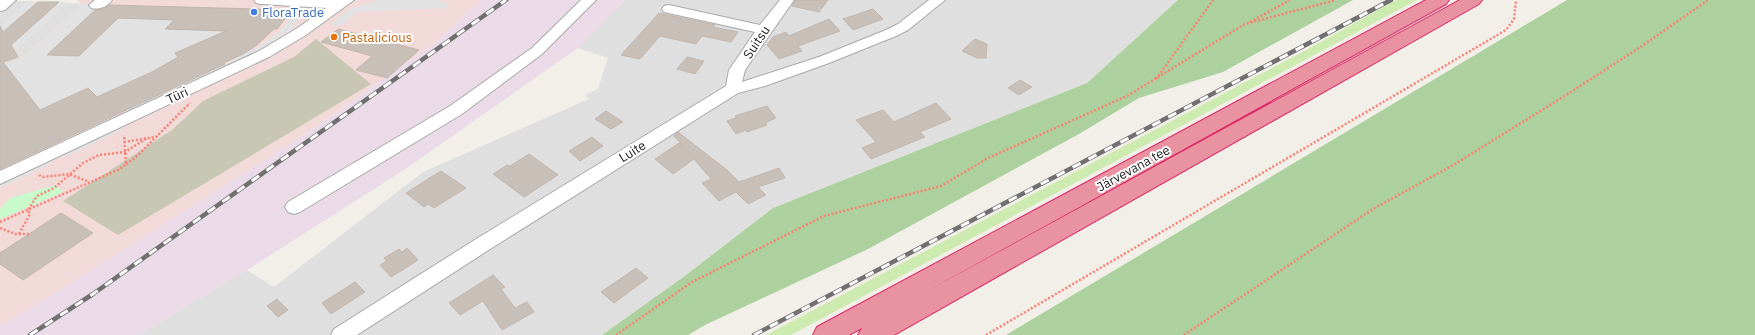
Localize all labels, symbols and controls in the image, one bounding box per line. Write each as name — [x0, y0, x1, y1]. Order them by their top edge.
place label: FloraTrade — [262, 4, 324, 21]
marker: FloraTrade — [249, 7, 259, 17]
street label: Suitsu — [739, 22, 774, 62]
place label: Pastalicious — [342, 29, 412, 46]
marker: Pastalicious — [329, 32, 339, 42]
street label: Türi — [164, 83, 191, 108]
street label: Luite — [616, 137, 649, 166]
street label: Järvevana tee — [1094, 141, 1173, 196]

